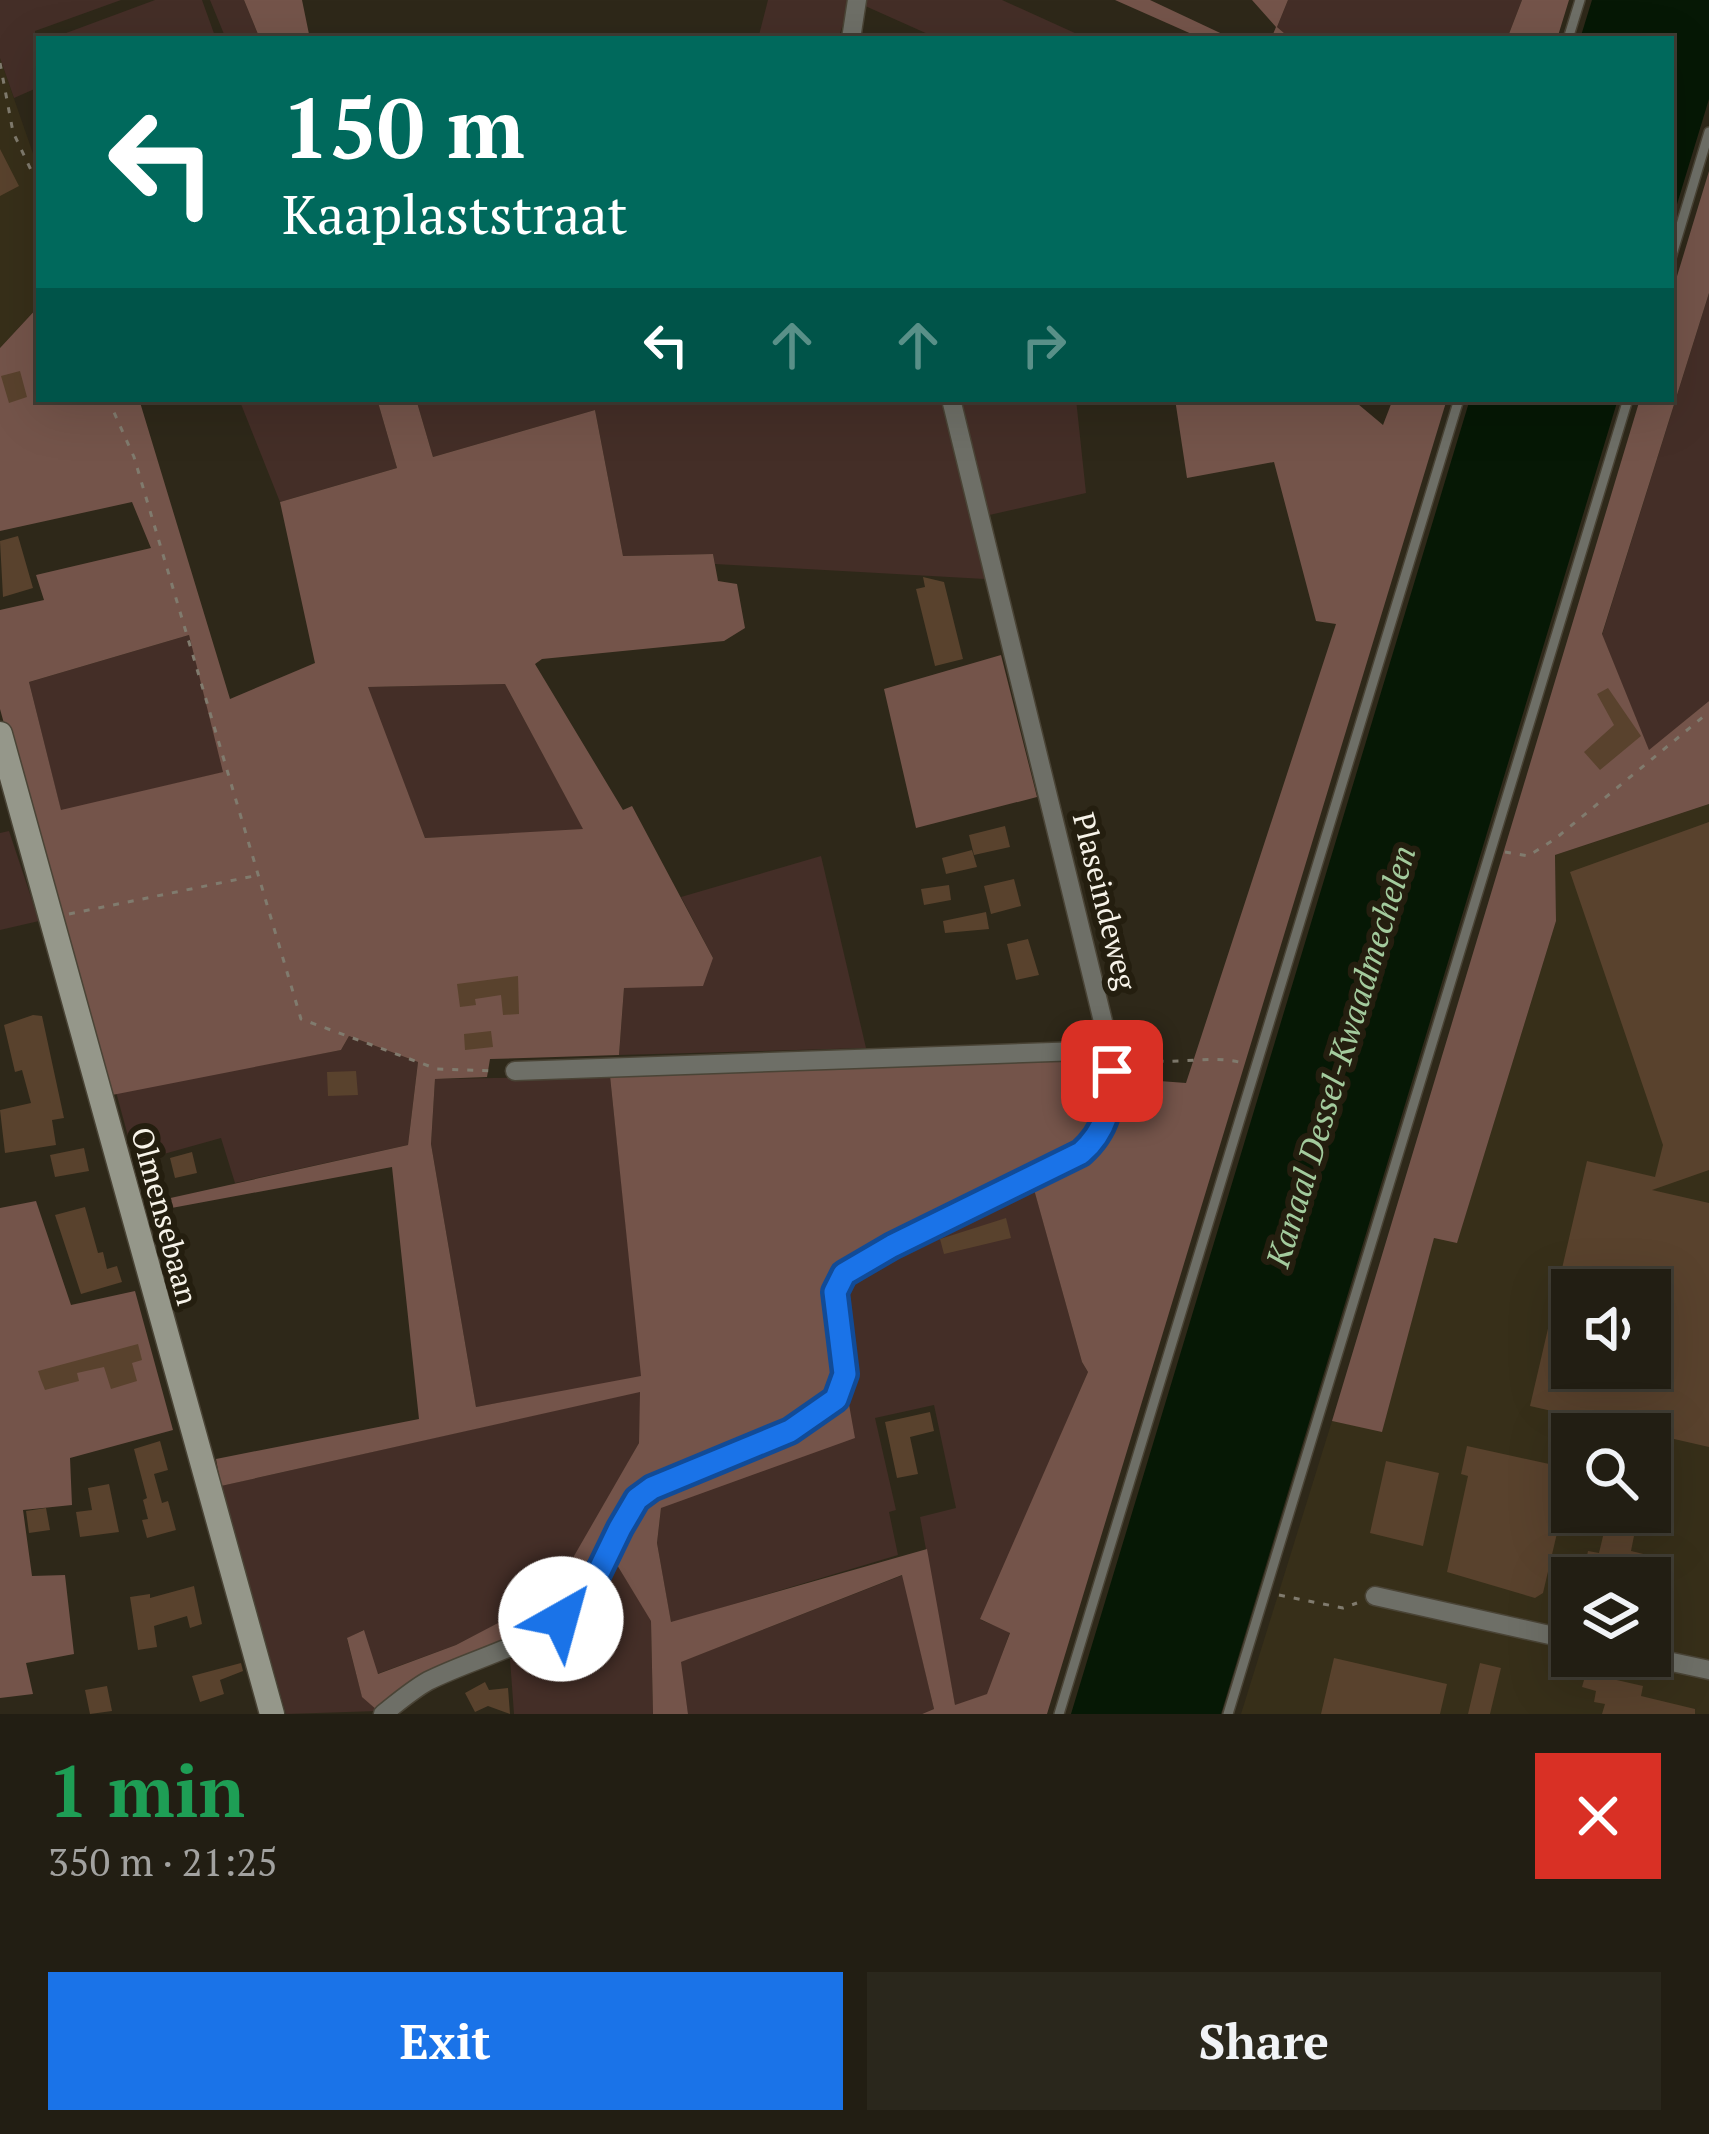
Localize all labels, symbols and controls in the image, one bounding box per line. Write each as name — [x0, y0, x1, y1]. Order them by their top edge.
text: 150 m — [282, 71, 525, 182]
icon: left — [84, 84, 240, 240]
text: Kaaplaststraat — [282, 178, 628, 249]
icon: left — [633, 312, 699, 378]
icon: ahead — [759, 312, 825, 378]
icon: ahead — [885, 312, 951, 378]
icon: right — [1011, 312, 1077, 378]
street label: Plaseindeweg — [1064, 808, 1147, 995]
water label: Kanaal Dessel-Kwaadmechelen — [1255, 840, 1425, 1273]
pin — [1061, 1020, 1163, 1122]
icon: arrive — [1079, 1038, 1145, 1104]
street label: Olmensebaan — [122, 1123, 208, 1310]
map controls — [1551, 1269, 1671, 1677]
button: sound — [1551, 1269, 1671, 1389]
button: search — [1551, 1413, 1671, 1533]
position arrow — [498, 1556, 624, 1682]
button: layers — [1551, 1557, 1671, 1677]
text: 1 min — [48, 1742, 245, 1838]
button: close — [1535, 1753, 1661, 1879]
text: 350 m · 21:25 — [48, 1835, 278, 1887]
button: Exit — [48, 1972, 843, 2110]
button: Share — [867, 1972, 1661, 2110]

